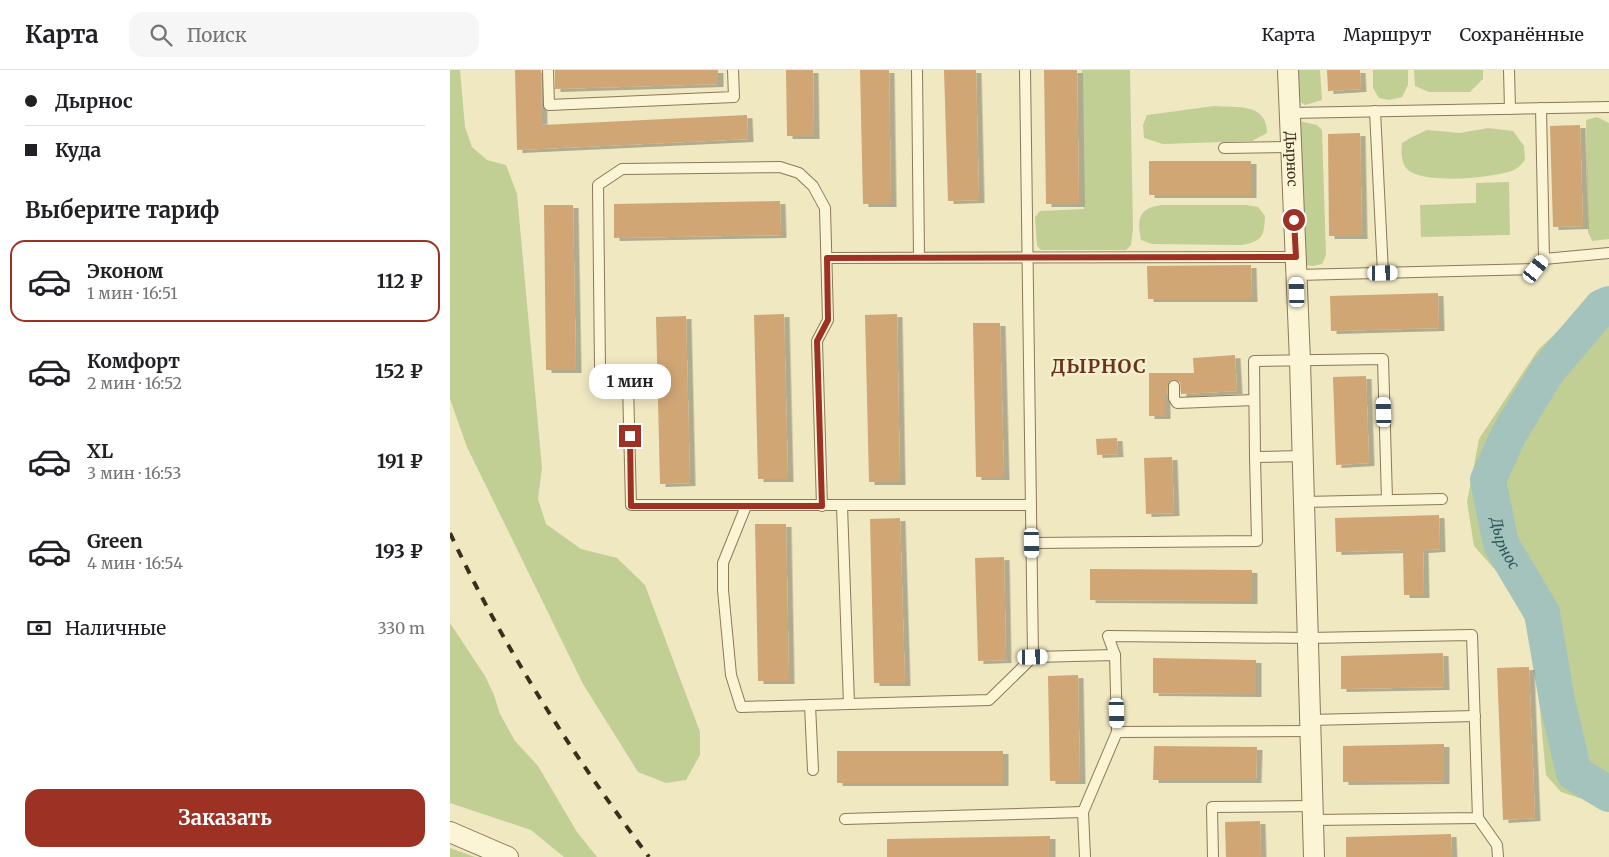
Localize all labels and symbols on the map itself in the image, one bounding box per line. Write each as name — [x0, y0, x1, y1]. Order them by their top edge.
street label: Дырнос — [1282, 131, 1302, 187]
route start — [1283, 209, 1305, 231]
car — [1520, 253, 1551, 285]
car — [1367, 265, 1398, 281]
car — [1288, 277, 1305, 307]
district label: ДЫРНОС — [1051, 354, 1147, 378]
callout: 1 мин — [589, 364, 671, 398]
car — [1375, 397, 1392, 427]
route end — [619, 425, 641, 447]
water label: Дырнос — [1487, 515, 1524, 573]
car — [1024, 528, 1039, 558]
car — [1017, 649, 1048, 665]
car — [1108, 698, 1125, 728]

